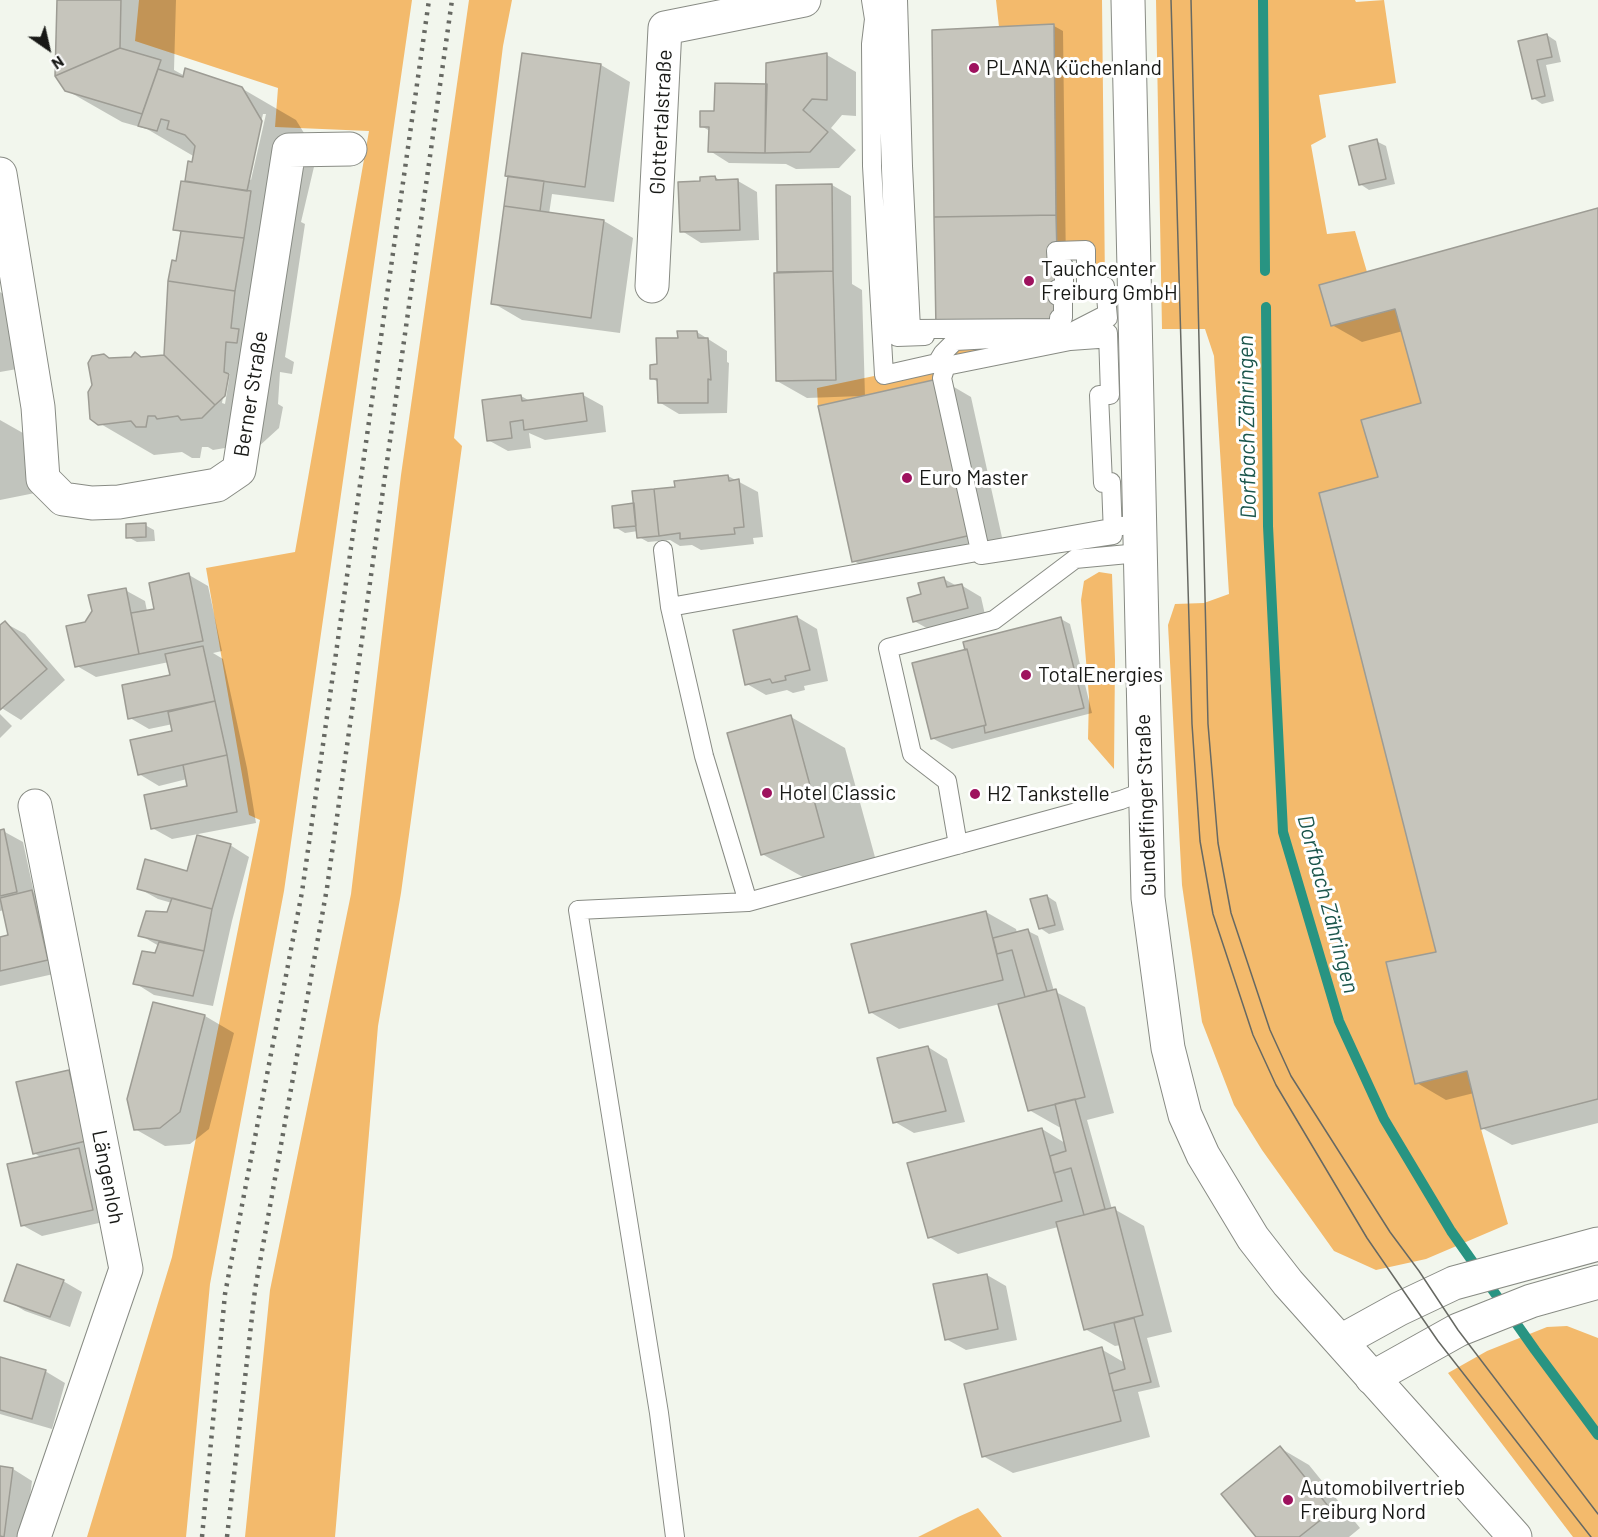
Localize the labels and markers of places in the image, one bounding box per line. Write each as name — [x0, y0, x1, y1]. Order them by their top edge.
place label: PLANA Küchenland — [986, 55, 1162, 81]
marker: PLANA Küchenland — [967, 61, 981, 75]
place label: Tauchcenter Freiburg GmbH — [1041, 256, 1178, 306]
marker: Tauchcenter Freiburg GmbH — [1022, 274, 1036, 288]
place label: Euro Master — [919, 465, 1028, 491]
marker: Euro Master — [900, 471, 914, 485]
place label: TotalEnergies — [1038, 662, 1163, 688]
marker: TotalEnergies — [1019, 668, 1033, 682]
place label: Hotel Classic — [779, 780, 896, 806]
place label: H2 Tankstelle — [987, 781, 1110, 807]
marker: Hotel Classic — [760, 786, 774, 800]
marker: H2 Tankstelle — [968, 787, 982, 801]
place label: Automobilvertrieb Freiburg Nord — [1300, 1475, 1465, 1525]
marker: Automobilvertrieb Freiburg Nord — [1281, 1493, 1295, 1507]

